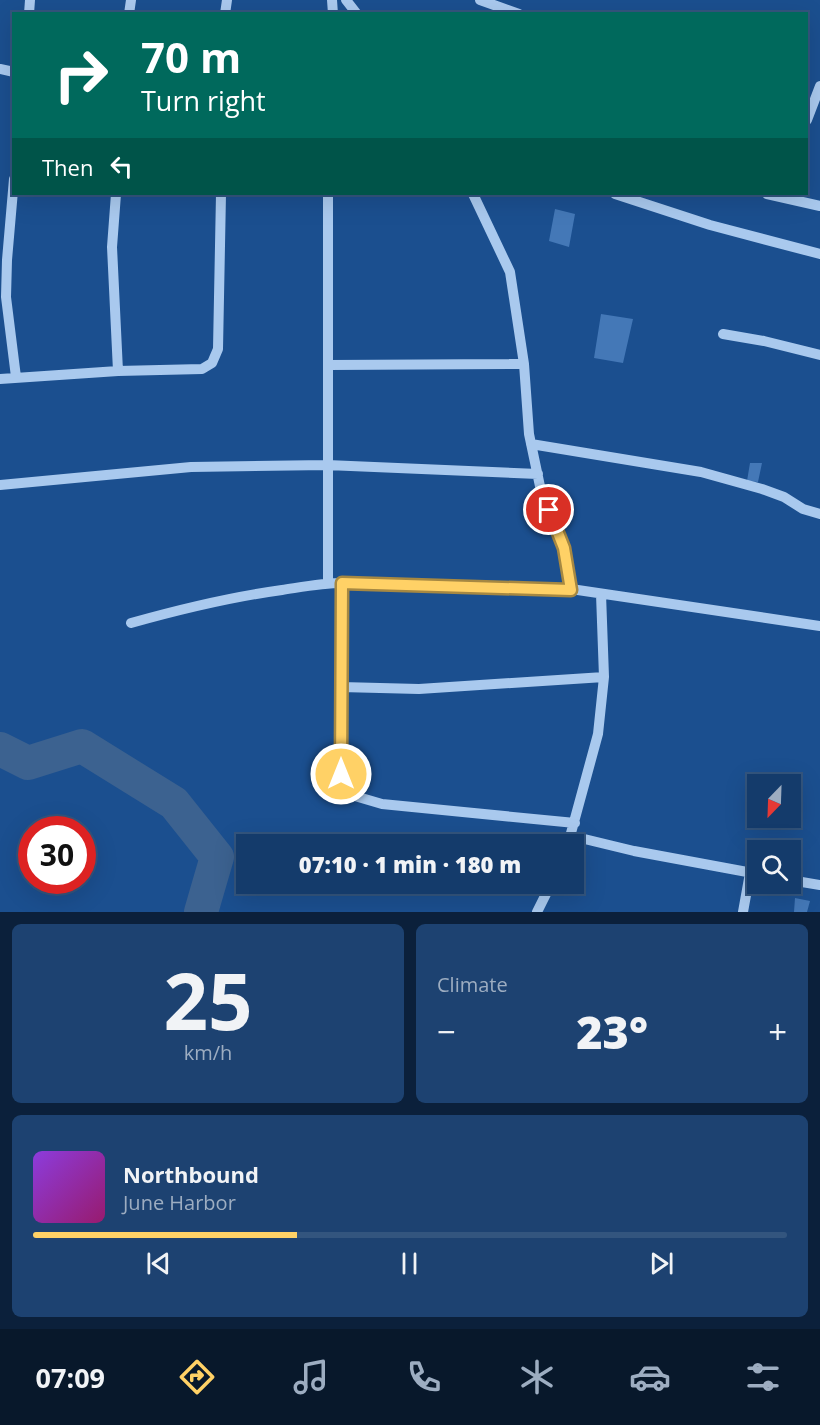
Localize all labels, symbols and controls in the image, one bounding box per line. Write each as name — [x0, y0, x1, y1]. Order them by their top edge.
text: 70 m — [141, 28, 241, 85]
icon: right — [42, 36, 120, 114]
text: Turn right — [141, 82, 266, 119]
icon: left — [105, 150, 138, 183]
text: Then — [42, 152, 93, 182]
pin — [523, 484, 574, 535]
icon: arrive — [532, 493, 565, 526]
position arrow — [309, 742, 373, 806]
north arrow — [747, 774, 801, 828]
map controls — [747, 774, 801, 894]
speed limit sign: 30 — [18, 816, 96, 894]
button: search — [747, 840, 801, 894]
text: 07:10 · 1 min · 180 m — [299, 849, 521, 879]
text: 25 — [163, 947, 253, 1053]
text: Climate — [437, 971, 508, 998]
text: 23° — [576, 1001, 648, 1062]
text: − — [437, 1009, 456, 1054]
text: + — [768, 1009, 787, 1054]
text: km/h — [184, 1039, 232, 1066]
text: Northbound — [123, 1159, 259, 1189]
text: June Harbor — [123, 1189, 236, 1216]
icon: previous — [142, 1247, 175, 1280]
icon: pause — [393, 1247, 426, 1280]
icon: next — [645, 1247, 678, 1280]
icon: directions — [176, 1356, 218, 1398]
icon: music — [290, 1356, 332, 1398]
icon: phone — [403, 1356, 445, 1398]
icon: climate — [516, 1356, 558, 1398]
icon: car — [629, 1356, 671, 1398]
icon: filters — [742, 1356, 784, 1398]
text: 07:09 — [36, 1359, 105, 1396]

